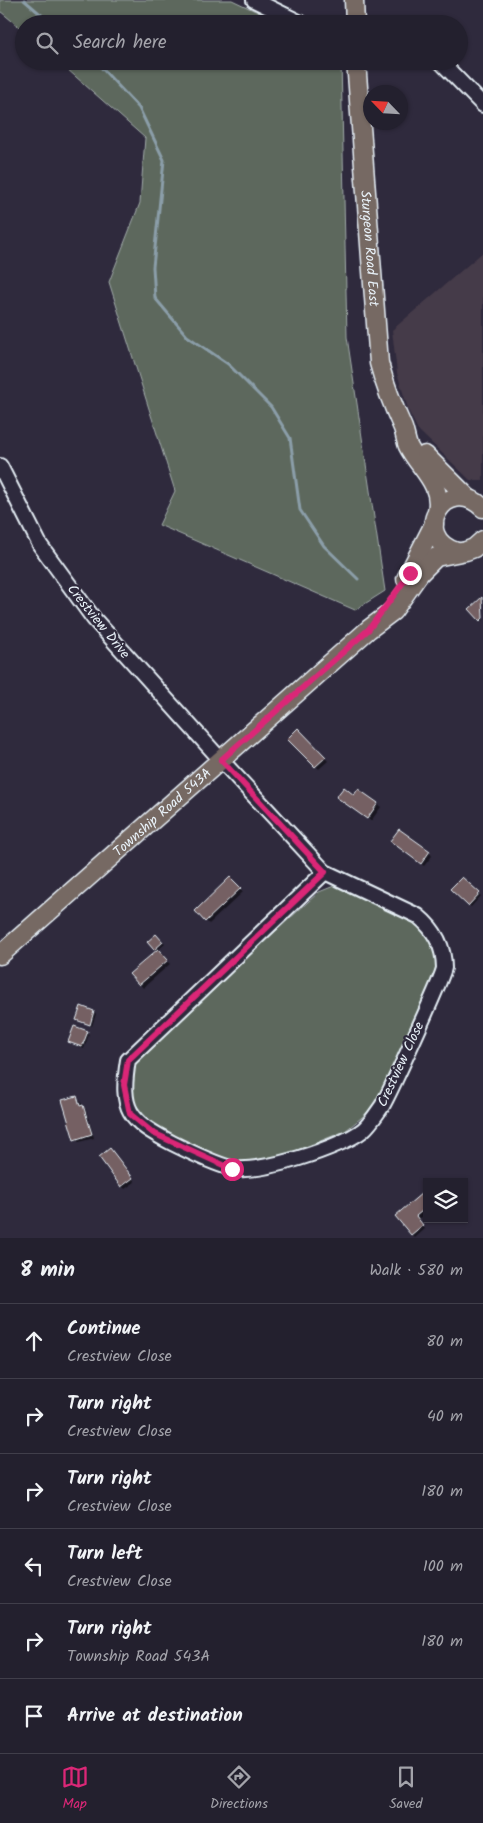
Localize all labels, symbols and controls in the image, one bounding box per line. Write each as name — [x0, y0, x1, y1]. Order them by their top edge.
search box — [15, 15, 468, 70]
text: Search here — [73, 28, 167, 58]
icon: search — [33, 29, 61, 57]
north arrow — [363, 85, 408, 130]
street label: Sturgeon Road East — [354, 190, 385, 308]
route end — [399, 562, 422, 585]
street label: Crestview Drive — [61, 580, 136, 664]
street label: Township Road 543A — [108, 763, 217, 862]
street label: Crestview Close — [372, 1018, 431, 1111]
route start — [221, 1158, 244, 1181]
map controls — [423, 1178, 468, 1223]
button: layers — [423, 1178, 468, 1223]
text: 8 min — [20, 1254, 75, 1287]
text: Walk · 580 m — [370, 1258, 463, 1283]
text: Continue — [67, 1314, 140, 1344]
icon: ahead — [20, 1327, 48, 1355]
text: 80 m — [426, 1329, 463, 1354]
text: Crestview Close — [67, 1344, 172, 1369]
text: Turn right — [67, 1389, 152, 1419]
icon: right — [20, 1402, 48, 1430]
text: 40 m — [427, 1404, 463, 1429]
text: Crestview Close — [67, 1419, 172, 1444]
text: Turn right — [67, 1464, 152, 1494]
icon: right — [20, 1477, 48, 1505]
text: 180 m — [421, 1479, 463, 1504]
text: Crestview Close — [67, 1494, 172, 1519]
text: Turn left — [67, 1539, 142, 1569]
icon: left — [20, 1552, 48, 1580]
text: 100 m — [423, 1554, 463, 1579]
text: Crestview Close — [67, 1569, 172, 1594]
text: Turn right — [67, 1614, 152, 1644]
icon: right — [20, 1627, 48, 1655]
text: 180 m — [421, 1629, 463, 1654]
text: Township Road 543A — [67, 1644, 210, 1669]
text: Arrive at destination — [67, 1701, 243, 1731]
icon: arrive — [20, 1702, 48, 1730]
tab: Map — [61, 1763, 89, 1815]
tab: Directions — [210, 1763, 268, 1815]
tab: Saved — [389, 1763, 422, 1815]

